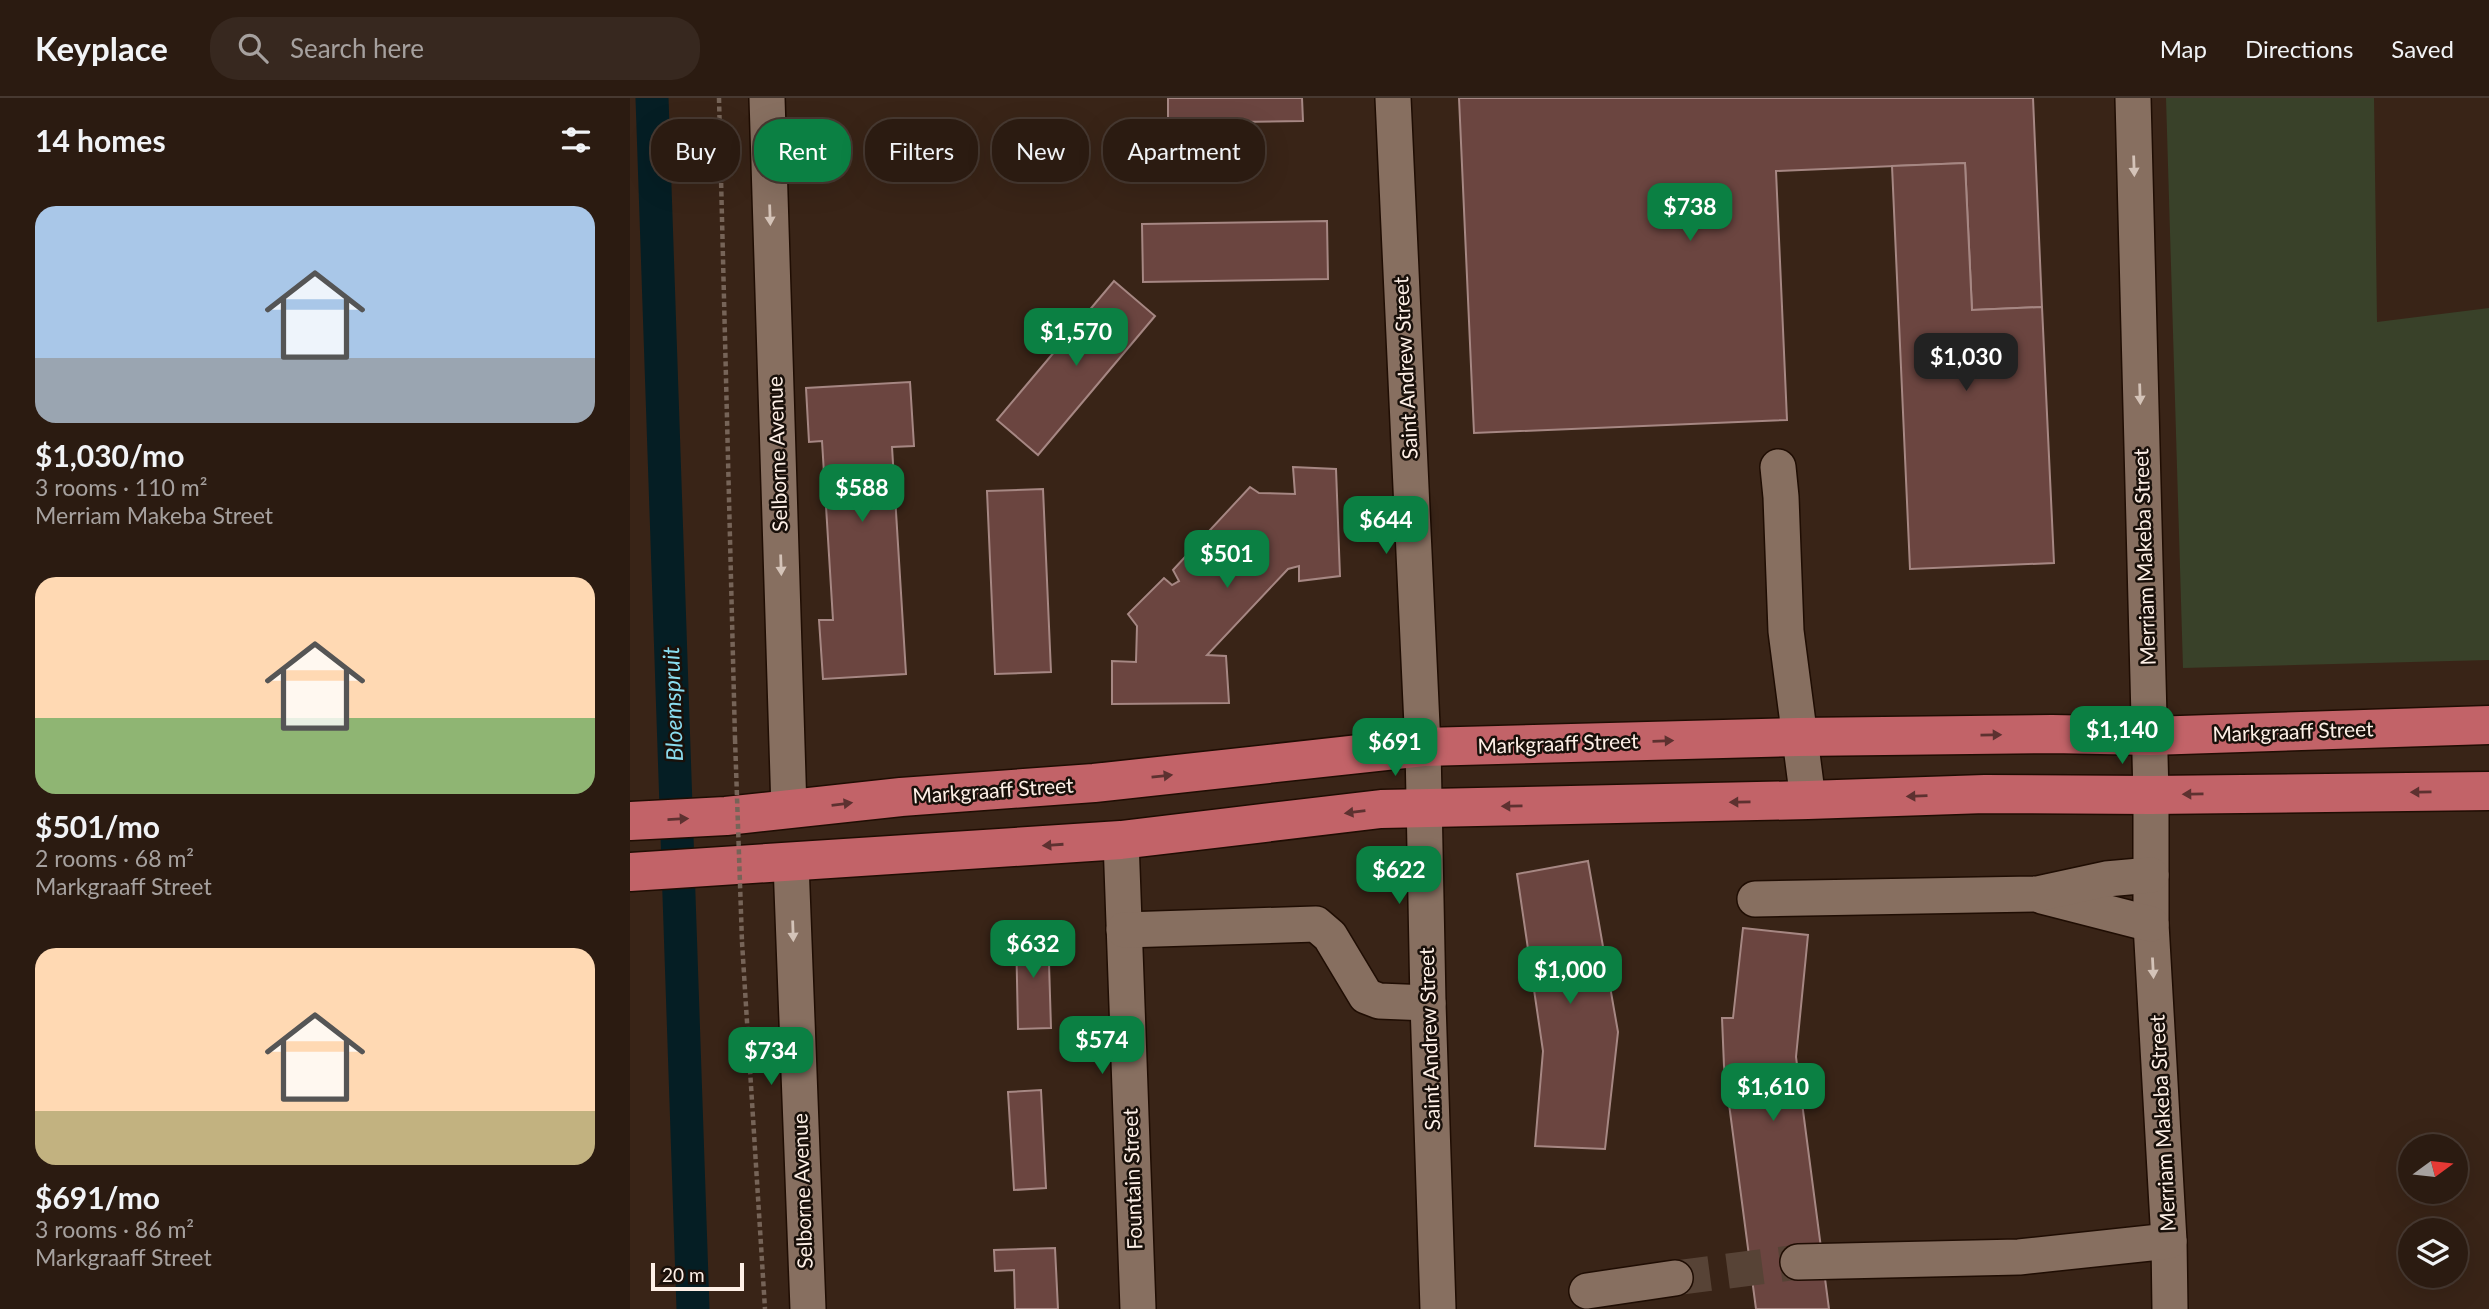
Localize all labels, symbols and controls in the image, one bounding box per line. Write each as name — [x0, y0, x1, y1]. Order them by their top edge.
search box — [210, 17, 700, 80]
text: Keyplace — [35, 28, 168, 68]
icon: search — [234, 29, 272, 67]
text: Search here — [290, 32, 424, 64]
text: Map — [2160, 34, 2207, 63]
text: Directions — [2245, 34, 2353, 63]
text: Saved — [2391, 34, 2454, 63]
chip: Buy — [651, 119, 740, 182]
chip: Rent — [754, 119, 851, 182]
chip: Filters — [865, 119, 978, 182]
chip: New — [992, 119, 1089, 182]
chip: Apartment — [1103, 119, 1265, 182]
icon: filters — [557, 121, 595, 159]
text: 14 homes — [35, 122, 166, 158]
one-way arrow — [2129, 155, 2140, 177]
pin: $738 — [1649, 184, 1731, 243]
text: $738 — [1663, 192, 1717, 220]
one-way arrow — [765, 204, 776, 226]
icon: home — [252, 252, 378, 378]
street label: Saint Andrew Street — [1387, 276, 1422, 460]
pin: $1,570 — [1019, 308, 1133, 368]
text: $1,570 — [1040, 317, 1112, 345]
pin: $1,030 — [1909, 334, 2023, 393]
text: $1,030 — [1930, 342, 2002, 370]
street label: Selborne Avenue — [761, 376, 792, 532]
one-way arrow — [2135, 383, 2146, 405]
text: $1,030/mo — [35, 437, 184, 473]
street label: Merriam Makeba Street — [2127, 448, 2160, 666]
pin: $588 — [821, 464, 903, 524]
text: 3 rooms · 110 m² — [35, 473, 207, 501]
text: $588 — [835, 473, 889, 501]
pin: $644 — [1345, 496, 1427, 556]
text: Merriam Makeba Street — [35, 501, 273, 529]
text: $644 — [1359, 505, 1413, 533]
pin: $501 — [1186, 531, 1268, 590]
text: $501 — [1200, 539, 1254, 567]
one-way arrow — [776, 554, 787, 576]
icon: home — [252, 623, 378, 749]
water label: Bloemspruit — [656, 646, 688, 762]
pin: $1,140 — [2065, 706, 2179, 766]
text: $1,140 — [2086, 715, 2158, 743]
street label: Markgraaff Street — [2212, 715, 2374, 746]
pin: $691 — [1354, 718, 1436, 778]
text: $691 — [1368, 727, 1422, 755]
street label: Markgraaff Street — [1477, 727, 1639, 758]
one-way arrow — [1981, 729, 2003, 741]
one-way arrow — [1652, 735, 1674, 747]
one-way arrow — [1151, 770, 1173, 781]
street label: Markgraaff Street — [912, 771, 1075, 808]
one-way arrow — [2410, 786, 2432, 798]
one-way arrow — [2182, 789, 2204, 800]
one-way arrow — [1906, 791, 1928, 802]
one-way arrow — [1729, 796, 1751, 807]
one-way arrow — [831, 799, 853, 810]
one-way arrow — [1501, 800, 1523, 812]
one-way arrow — [1344, 806, 1366, 817]
text: $501/mo — [35, 808, 160, 844]
one-way arrow — [667, 813, 689, 824]
one-way arrow — [1041, 840, 1063, 851]
text: 2 rooms · 68 m² — [35, 844, 194, 872]
pin: $622 — [1358, 846, 1440, 906]
text: $622 — [1372, 855, 1426, 883]
text: Markgraaff Street — [35, 872, 212, 900]
one-way arrow — [788, 920, 799, 942]
pin: $632 — [992, 920, 1074, 980]
text: $632 — [1006, 929, 1060, 957]
pin: $1,000 — [1513, 946, 1627, 1006]
street label: Saint Andrew Street — [1413, 947, 1444, 1131]
text: $1,000 — [1534, 955, 1606, 983]
one-way arrow — [2148, 957, 2159, 979]
icon: home — [252, 994, 378, 1120]
street label: Merriam Makeba Street — [2143, 1013, 2180, 1232]
pin: $574 — [1061, 1016, 1143, 1076]
text: $574 — [1075, 1025, 1129, 1053]
pin: $734 — [730, 1028, 812, 1087]
text: $734 — [744, 1036, 798, 1064]
pin: $1,610 — [1716, 1063, 1830, 1123]
text: $1,610 — [1737, 1072, 1809, 1100]
street label: Fountain Street — [1117, 1107, 1146, 1250]
street label: Selborne Avenue — [786, 1113, 817, 1269]
north arrow — [2398, 1134, 2468, 1204]
map controls — [2398, 1134, 2468, 1288]
text: $691/mo — [35, 1179, 160, 1215]
text: 3 rooms · 86 m² — [35, 1215, 194, 1243]
button: layers — [2398, 1218, 2468, 1288]
text: Markgraaff Street — [35, 1243, 212, 1271]
scale bar — [651, 1260, 744, 1292]
text: 20 m — [662, 1263, 705, 1286]

